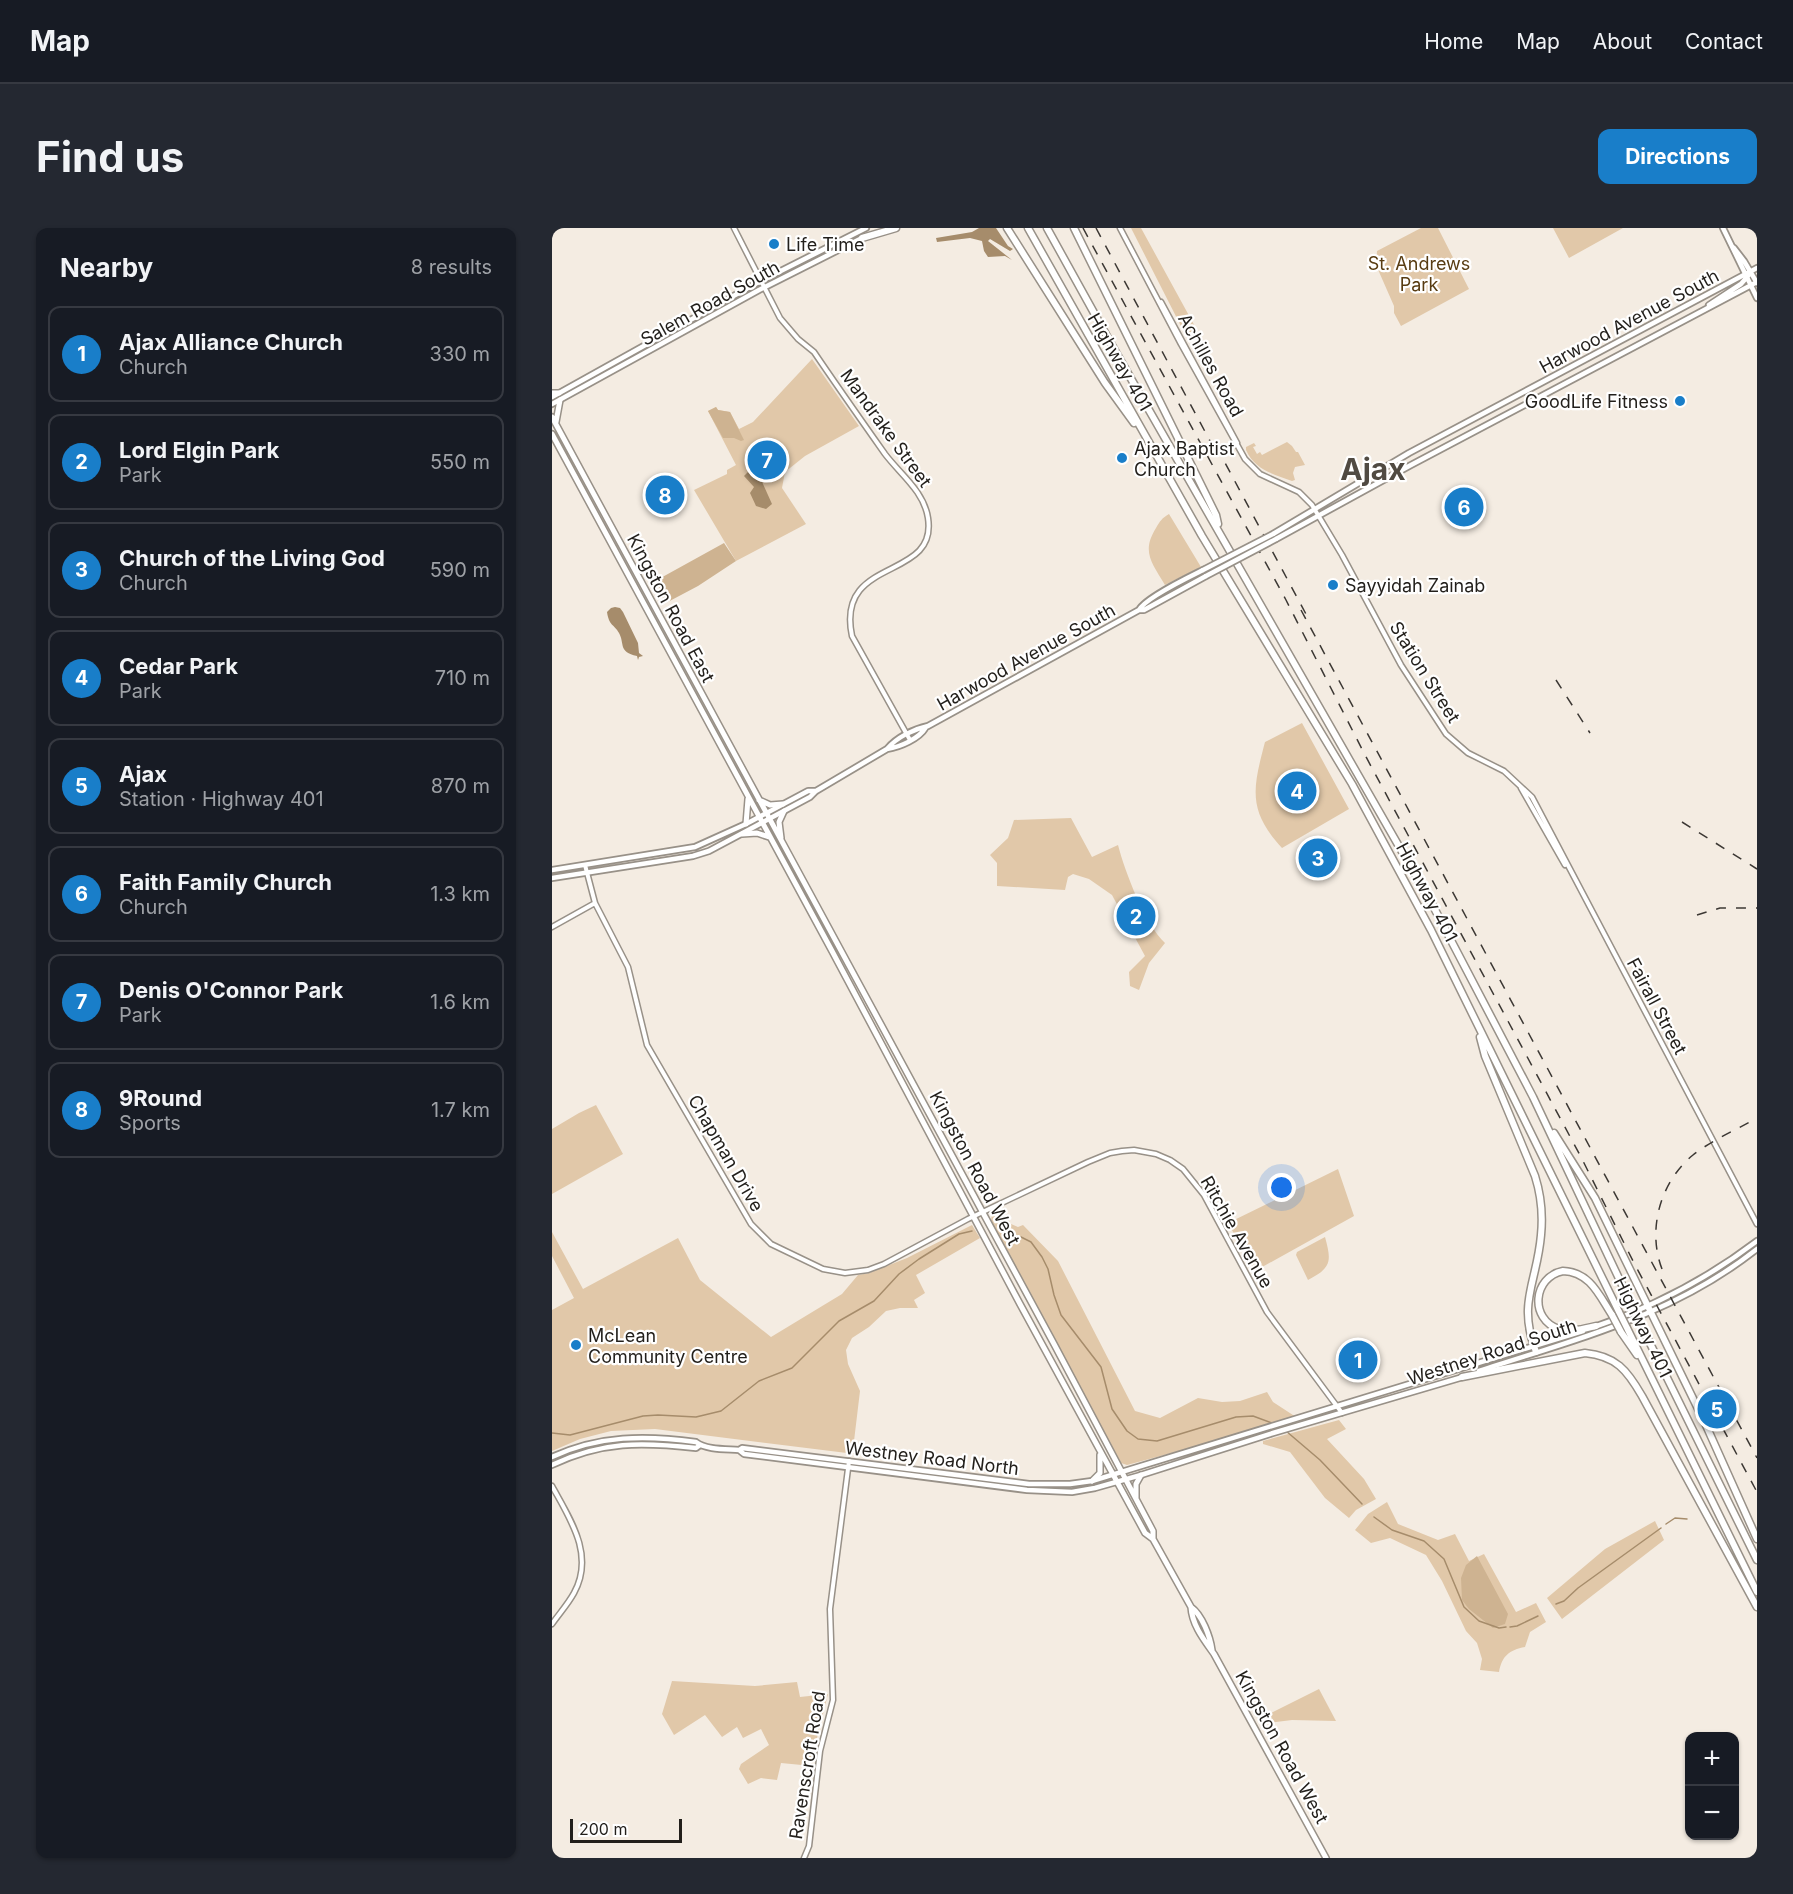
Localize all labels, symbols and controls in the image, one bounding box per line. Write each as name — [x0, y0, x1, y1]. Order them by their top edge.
text: Map — [30, 24, 90, 58]
text: Home — [1424, 29, 1483, 54]
text: Map — [1516, 29, 1560, 54]
text: About — [1593, 29, 1652, 54]
text: Contact — [1685, 29, 1763, 54]
button: Directions — [1598, 129, 1757, 184]
text: Find us — [36, 131, 184, 182]
place label: Life Time — [786, 234, 864, 255]
marker: Life Time — [767, 237, 781, 251]
text: Nearby — [60, 252, 153, 283]
park label: St. Andrews Park — [1368, 253, 1470, 295]
text: 8 results — [411, 255, 492, 279]
street label: Salem Road South — [637, 256, 783, 350]
street label: Harwood Avenue South — [1536, 265, 1722, 377]
street label: Highway 401 — [1084, 309, 1156, 415]
street label: Achilles Road — [1174, 310, 1248, 420]
text: Ajax Alliance Church — [119, 329, 343, 355]
text: 1 — [77, 342, 86, 366]
text: 330 m — [430, 342, 490, 366]
text: Church — [119, 355, 188, 379]
street label: Mandrake Street — [836, 365, 936, 491]
place label: GoodLife Fitness — [1525, 391, 1668, 412]
marker: GoodLife Fitness — [1673, 394, 1687, 408]
text: Lord Elgin Park — [119, 437, 279, 463]
pin: 7 — [748, 438, 786, 482]
place label: Ajax Baptist Church — [1134, 438, 1234, 480]
text: 2 — [75, 450, 88, 474]
text: 550 m — [430, 450, 490, 474]
marker: Ajax Baptist Church — [1115, 451, 1129, 465]
district label: Ajax — [1340, 451, 1406, 487]
text: Park — [119, 463, 162, 487]
pin: 8 — [646, 472, 684, 518]
pin: 6 — [1444, 484, 1484, 530]
street label: Kingston Road East — [623, 530, 719, 686]
text: Church of the Living God — [119, 545, 385, 571]
text: 3 — [75, 558, 88, 582]
text: 590 m — [430, 558, 490, 582]
text: Church — [119, 571, 188, 595]
place label: Sayyidah Zainab — [1345, 575, 1485, 596]
marker: Sayyidah Zainab — [1326, 578, 1340, 592]
street label: Harwood Avenue South — [933, 599, 1119, 715]
street label: Station Street — [1386, 618, 1464, 726]
text: Cedar Park — [119, 653, 238, 679]
text: 4 — [75, 666, 88, 690]
text: 710 m — [435, 666, 490, 690]
text: Park — [119, 679, 162, 703]
text: Ajax — [119, 761, 167, 787]
pin: 4 — [1278, 768, 1316, 814]
text: 5 — [75, 774, 88, 798]
text: 870 m — [431, 774, 490, 798]
text: Station · Highway 401 — [119, 787, 324, 811]
pin: 3 — [1298, 836, 1338, 880]
street label: Highway 401 — [1392, 839, 1462, 945]
text: Faith Family Church — [119, 869, 332, 895]
text: 6 — [75, 882, 88, 906]
text: 1.3 km — [430, 882, 490, 906]
pin: 2 — [1116, 894, 1156, 938]
text: Church — [119, 895, 188, 919]
street label: Fairall Street — [1623, 954, 1691, 1058]
text: Denis O'Connor Park — [119, 977, 343, 1003]
text: 7 — [76, 990, 87, 1014]
text: 1.6 km — [430, 990, 490, 1014]
text: Park — [119, 1003, 162, 1027]
text: 9Round — [119, 1085, 202, 1111]
street label: Kingston Road West — [926, 1087, 1025, 1249]
street label: Chapman Drive — [684, 1091, 768, 1215]
text: 8 — [75, 1098, 88, 1122]
text: 1.7 km — [431, 1098, 490, 1122]
text: Sports — [119, 1111, 181, 1135]
street label: Ritchie Avenue — [1196, 1172, 1278, 1292]
your location — [1267, 1173, 1296, 1202]
street label: Highway 401 — [1610, 1273, 1676, 1381]
street label: Westney Road South — [1405, 1315, 1579, 1389]
place label: McLean Community Centre — [588, 1325, 748, 1367]
marker: McLean Community Centre — [569, 1338, 583, 1352]
pin: 1 — [1338, 1338, 1378, 1382]
pin: 5 — [1698, 1386, 1736, 1432]
street label: Westney Road North — [844, 1437, 1020, 1479]
street label: Kingston Road West — [1231, 1667, 1333, 1827]
street label: Ravenscroft Road — [785, 1689, 829, 1841]
map controls — [1685, 1732, 1739, 1840]
button: + — [1685, 1732, 1739, 1786]
button: − — [1685, 1786, 1739, 1840]
scale bar — [570, 1816, 682, 1844]
text: 200 m — [579, 1819, 627, 1839]

